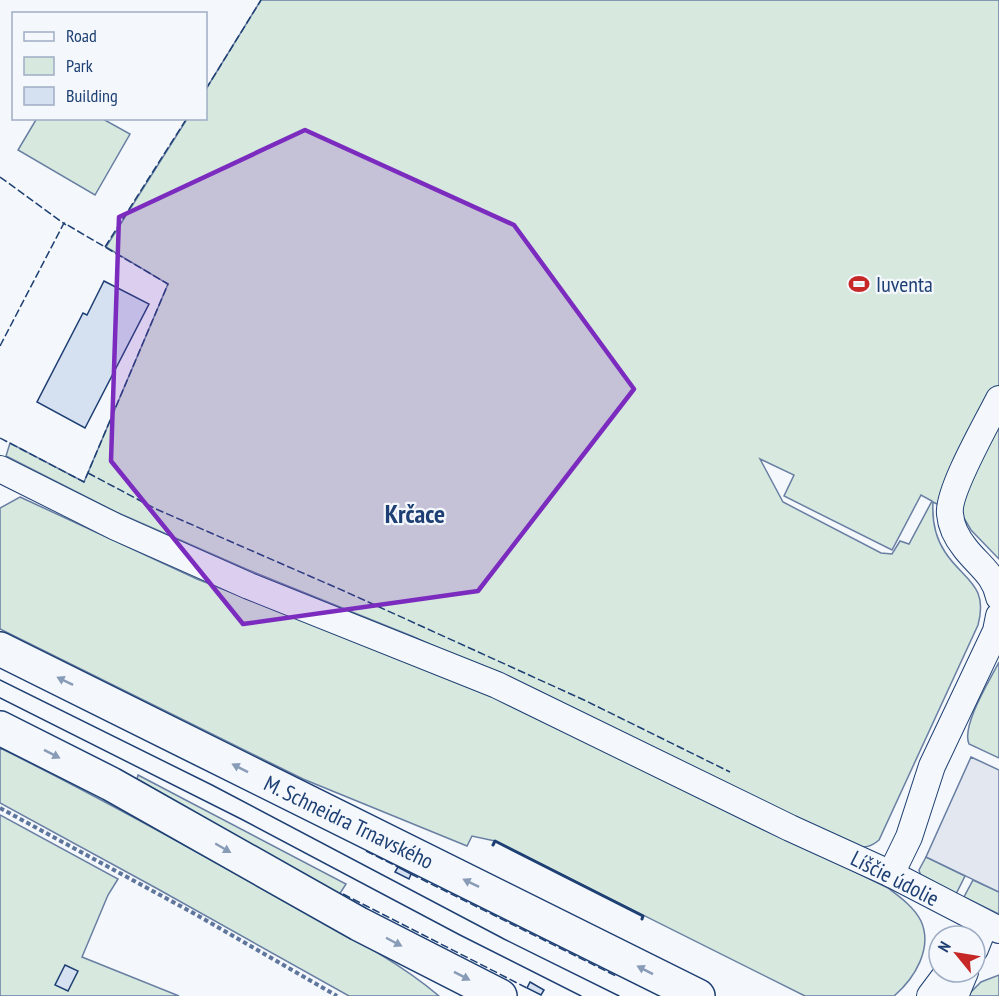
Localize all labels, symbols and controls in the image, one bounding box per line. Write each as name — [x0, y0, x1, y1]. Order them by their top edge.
legend — [12, 12, 207, 120]
text: Road — [66, 24, 97, 47]
text: Park — [66, 54, 93, 77]
text: Building — [66, 84, 118, 107]
place label: Iuventa — [876, 270, 933, 298]
sports icon: Iuventa — [847, 272, 871, 296]
district label: Krčace — [385, 497, 445, 530]
one-way arrow — [57, 677, 74, 686]
one-way arrow — [44, 749, 61, 759]
one-way arrow — [231, 764, 248, 773]
street label: M. Schneidra Trnavského — [260, 769, 438, 875]
one-way arrow — [215, 843, 232, 853]
street label: Líščie údolie — [846, 844, 944, 912]
one-way arrow — [462, 878, 480, 888]
north arrow — [927, 924, 987, 984]
one-way arrow — [386, 937, 403, 947]
text: N — [933, 938, 955, 955]
one-way arrow — [637, 965, 654, 974]
one-way arrow — [453, 972, 470, 981]

